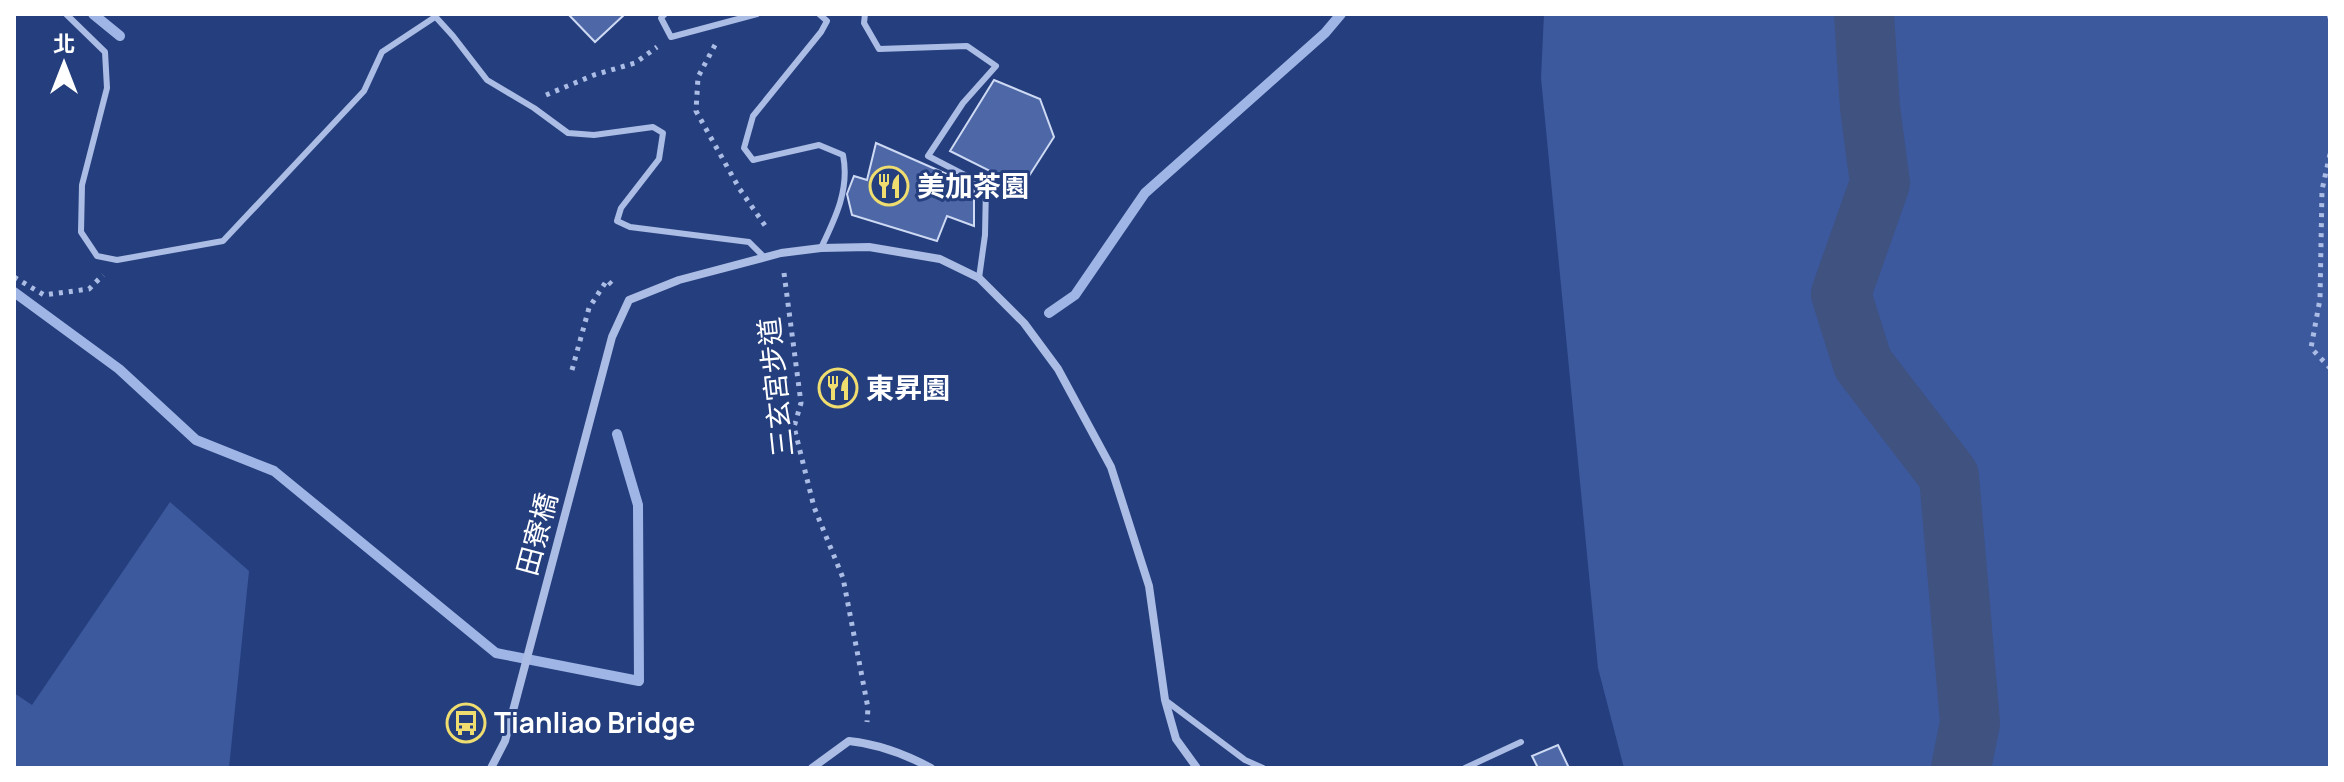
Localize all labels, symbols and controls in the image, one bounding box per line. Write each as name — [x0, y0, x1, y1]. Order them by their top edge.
north arrow — [24, 24, 104, 104]
text: 北 — [53, 29, 75, 59]
restaurant icon: 美加茶園 — [868, 165, 910, 207]
place label: 美加茶園 — [917, 166, 1029, 204]
street label: 三玄宮步道 — [749, 315, 801, 459]
restaurant icon: 東昇園 — [817, 367, 859, 409]
place label: 東昇園 — [866, 368, 950, 406]
street label: 田寮橋 — [507, 488, 565, 579]
bus stop icon: Tianliao Bridge — [445, 702, 487, 744]
place label: Tianliao Bridge — [494, 703, 695, 741]

